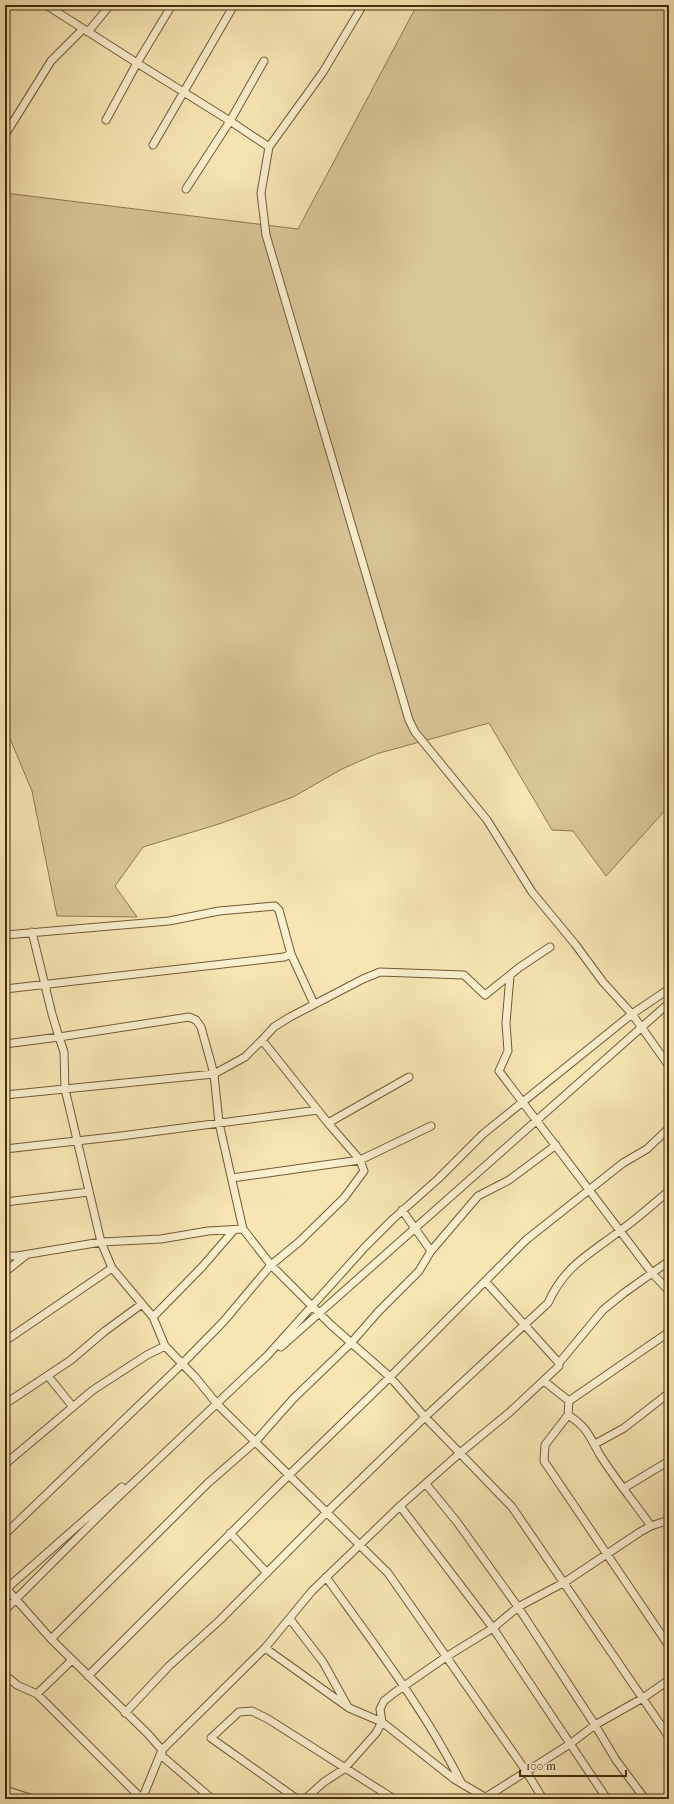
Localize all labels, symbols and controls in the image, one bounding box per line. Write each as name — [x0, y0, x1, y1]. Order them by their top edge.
scale bar — [520, 1752, 626, 1778]
text: 100 m — [526, 1759, 556, 1773]

